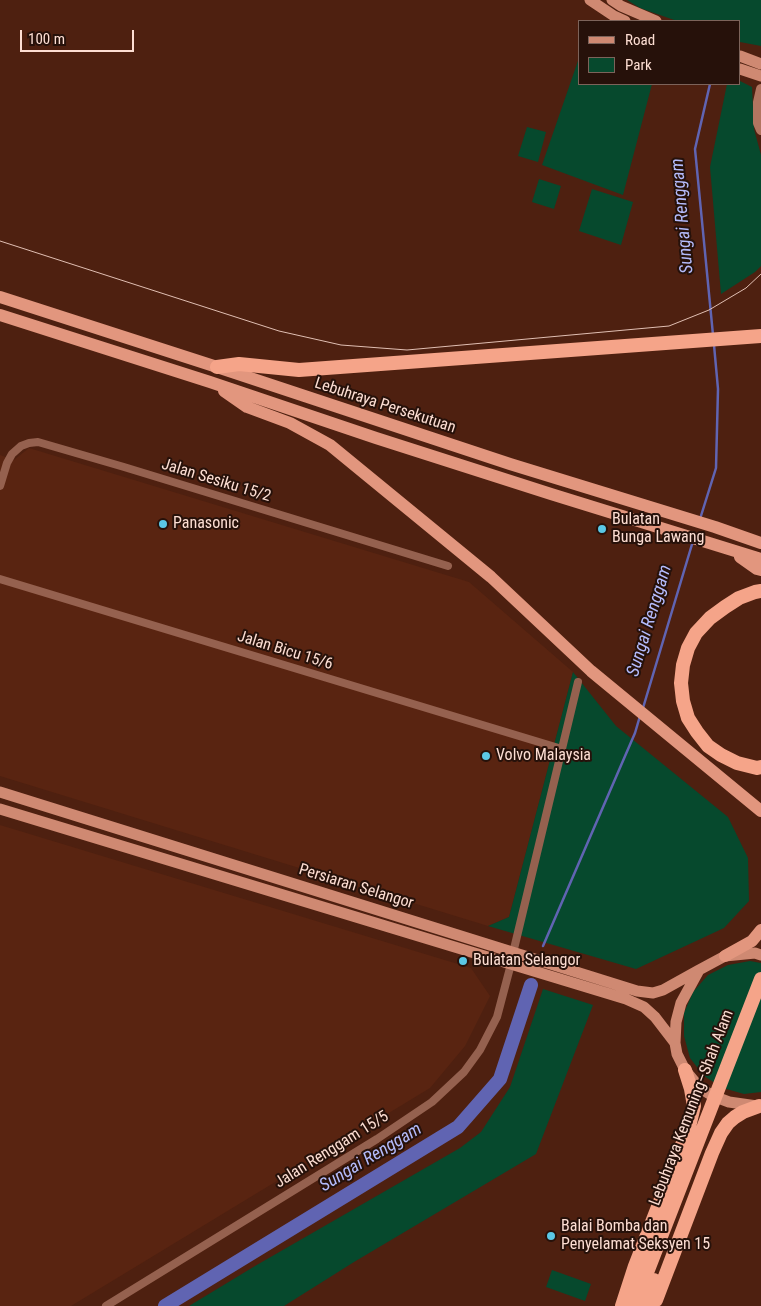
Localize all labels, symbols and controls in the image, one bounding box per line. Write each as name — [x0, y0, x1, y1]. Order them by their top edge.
scale bar — [22, 20, 136, 52]
legend — [578, 20, 741, 85]
text: 100 m — [28, 30, 65, 48]
text: Road — [625, 31, 655, 49]
text: Park — [625, 56, 652, 74]
water label: Sungai Renggam — [667, 157, 699, 275]
street label: Lebuhraya Persekutuan — [312, 374, 458, 438]
street label: Jalan Sesiku 15/2 — [159, 455, 273, 507]
place label: Bulatan Bunga Lawang — [612, 510, 704, 548]
place label: Panasonic — [173, 514, 239, 534]
marker: Panasonic — [157, 518, 169, 530]
marker: Bulatan Bunga Lawang — [596, 523, 608, 535]
water label: Sungai Renggam — [623, 563, 677, 679]
street label: Jalan Bicu 15/6 — [235, 627, 335, 675]
place label: Volvo Malaysia — [496, 746, 591, 766]
marker: Volvo Malaysia — [480, 750, 492, 762]
street label: Persiaran Selangor — [296, 860, 416, 914]
place label: Bulatan Selangor — [473, 951, 580, 971]
marker: Bulatan Selangor — [457, 955, 469, 967]
street label: Lebuhraya Kemuning–Shah Alam — [646, 1007, 738, 1209]
street label: Jalan Renggam 15/5 — [271, 1107, 393, 1193]
water label: Sungai Renggam — [316, 1119, 426, 1197]
place label: Balai Bomba dan Penyelamat Seksyen 15 — [561, 1217, 710, 1255]
marker: Balai Bomba dan Penyelamat Seksyen 15 — [545, 1230, 557, 1242]

